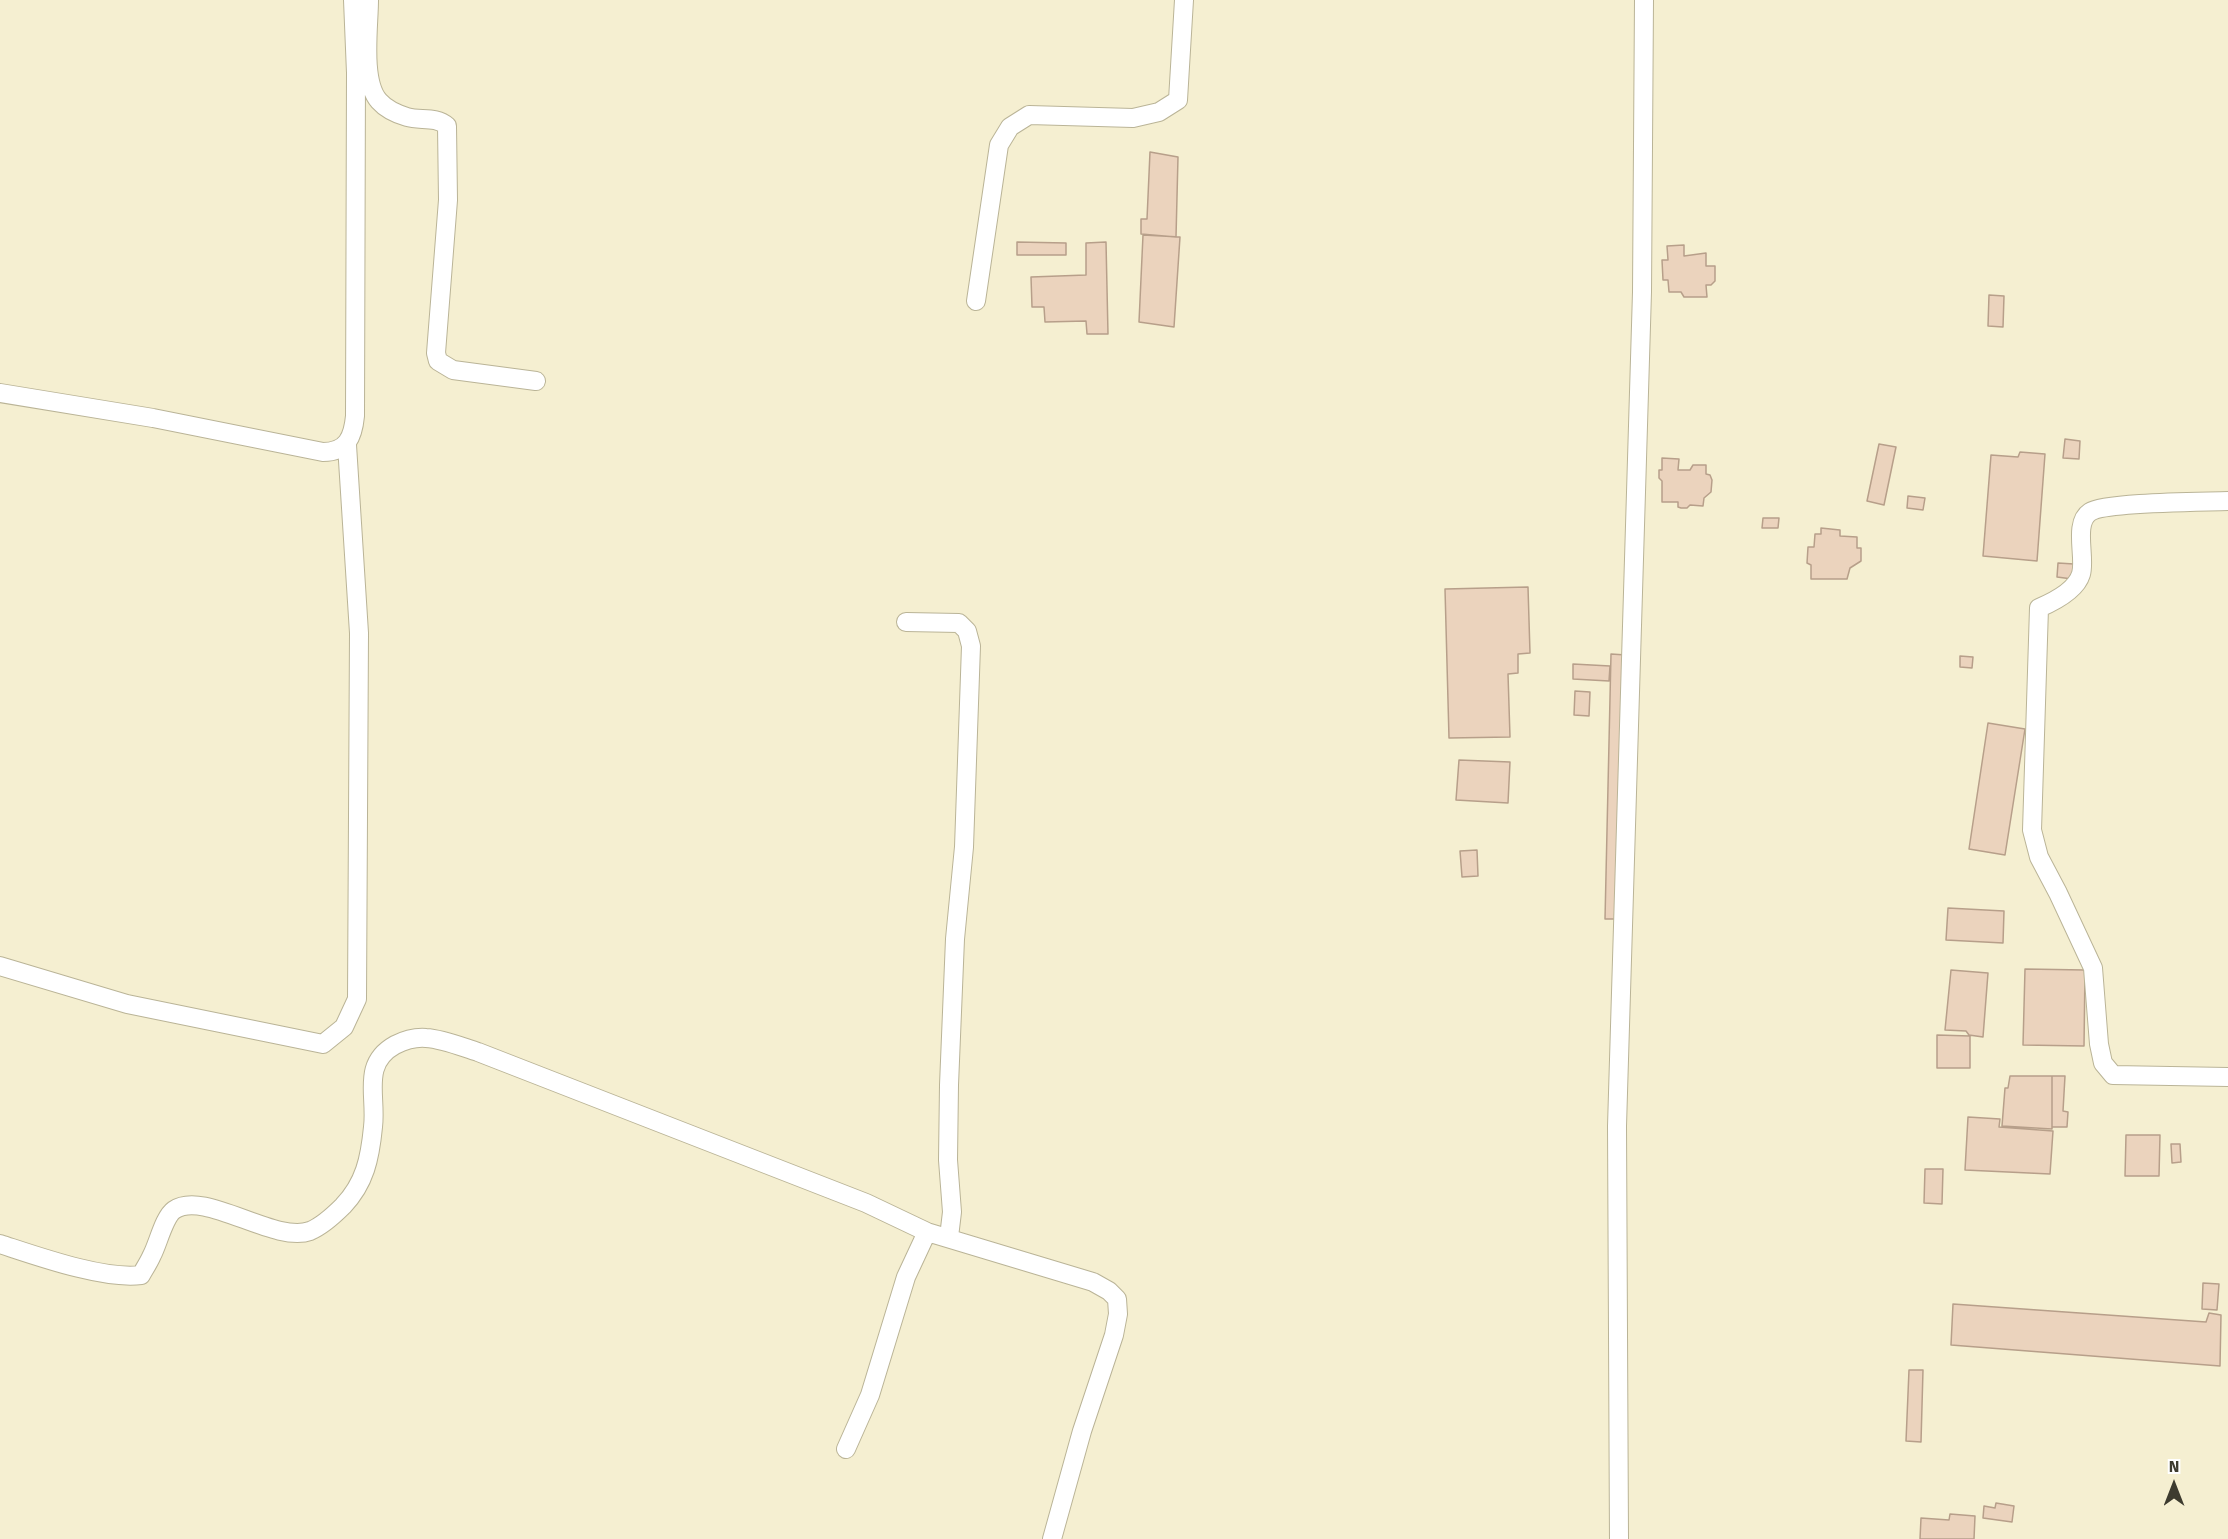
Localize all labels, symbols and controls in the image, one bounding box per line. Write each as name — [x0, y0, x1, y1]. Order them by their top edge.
north arrow — [2144, 1455, 2204, 1515]
text: N — [2169, 1457, 2179, 1476]

